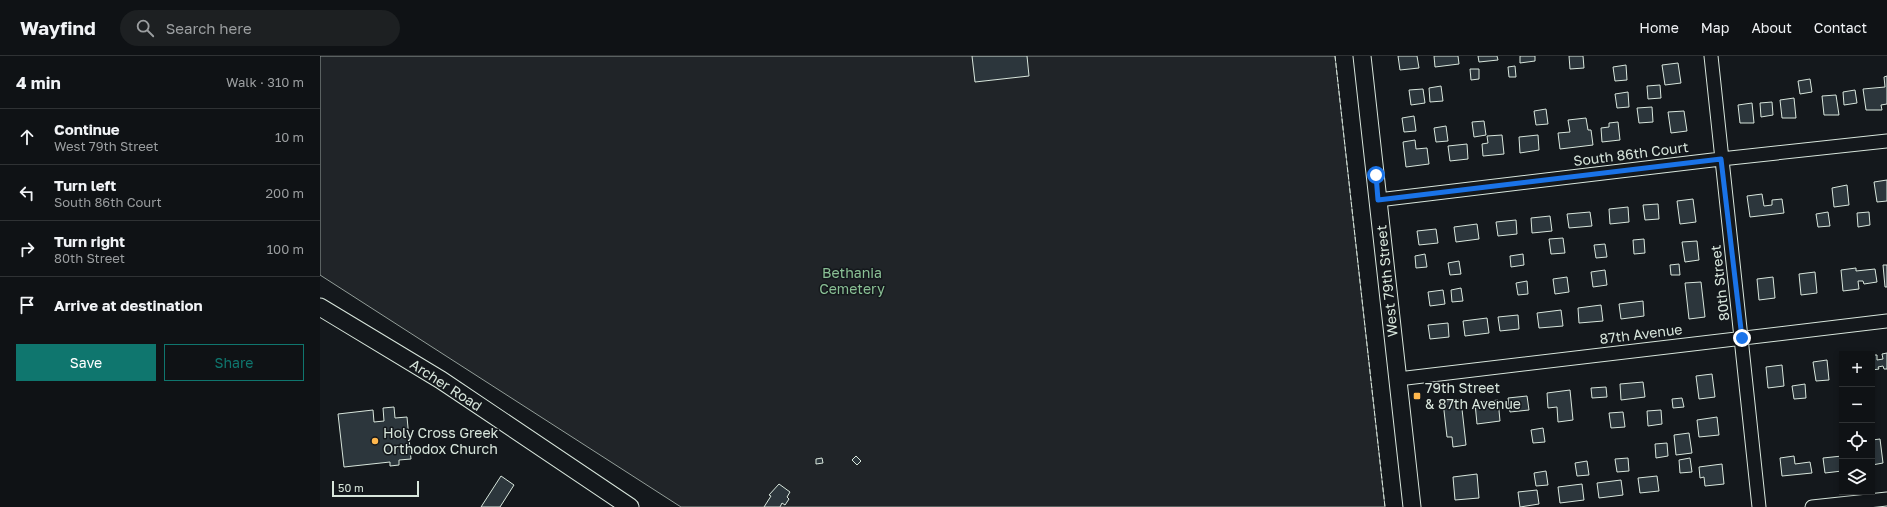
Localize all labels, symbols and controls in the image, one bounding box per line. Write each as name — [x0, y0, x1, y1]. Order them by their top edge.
search box — [120, 10, 400, 46]
text: Wayfind — [20, 16, 96, 39]
icon: search — [134, 17, 156, 39]
text: Search here — [166, 19, 252, 37]
text: Home — [1639, 19, 1679, 36]
text: Map — [1701, 19, 1729, 36]
text: About — [1751, 19, 1792, 36]
text: Contact — [1814, 19, 1867, 36]
text: 4 min — [16, 72, 61, 93]
text: Walk · 310 m — [226, 74, 304, 90]
text: Continue — [54, 120, 120, 138]
icon: ahead — [16, 126, 38, 148]
text: 10 m — [275, 129, 304, 145]
text: West 79th Street — [54, 138, 159, 154]
street label: South 86th Court — [1572, 138, 1690, 169]
route start — [1367, 166, 1385, 184]
text: Turn left — [54, 176, 116, 194]
icon: left — [16, 182, 38, 204]
text: 200 m — [266, 185, 304, 201]
text: South 86th Court — [54, 194, 162, 210]
street label: West 79th Street — [1372, 224, 1401, 338]
text: Turn right — [54, 232, 125, 250]
icon: right — [16, 238, 38, 260]
text: 100 m — [267, 241, 304, 257]
street label: 80th Street — [1706, 244, 1733, 322]
text: 80th Street — [54, 250, 125, 266]
park label: Bethania Cemetery — [819, 264, 885, 297]
icon: arrive — [16, 294, 38, 316]
text: Arrive at destination — [54, 296, 203, 314]
street label: 87th Avenue — [1599, 320, 1683, 347]
route end — [1733, 329, 1751, 347]
button: Save — [16, 344, 156, 381]
button: Share — [164, 344, 304, 381]
map controls — [1839, 351, 1875, 495]
button: + — [1839, 351, 1875, 387]
street label: Archer Road — [407, 355, 485, 414]
place label: 79th Street & 87th Avenue — [1425, 379, 1521, 412]
button: − — [1839, 387, 1875, 423]
marker: 79th Street & 87th Avenue — [1412, 391, 1422, 401]
button: locate — [1839, 423, 1875, 459]
place label: Holy Cross Greek Orthodox Church — [383, 424, 499, 457]
marker: Holy Cross Greek Orthodox Church — [370, 436, 380, 446]
button: layers — [1839, 459, 1875, 495]
scale bar — [332, 479, 419, 498]
text: 50 m — [338, 481, 364, 494]

